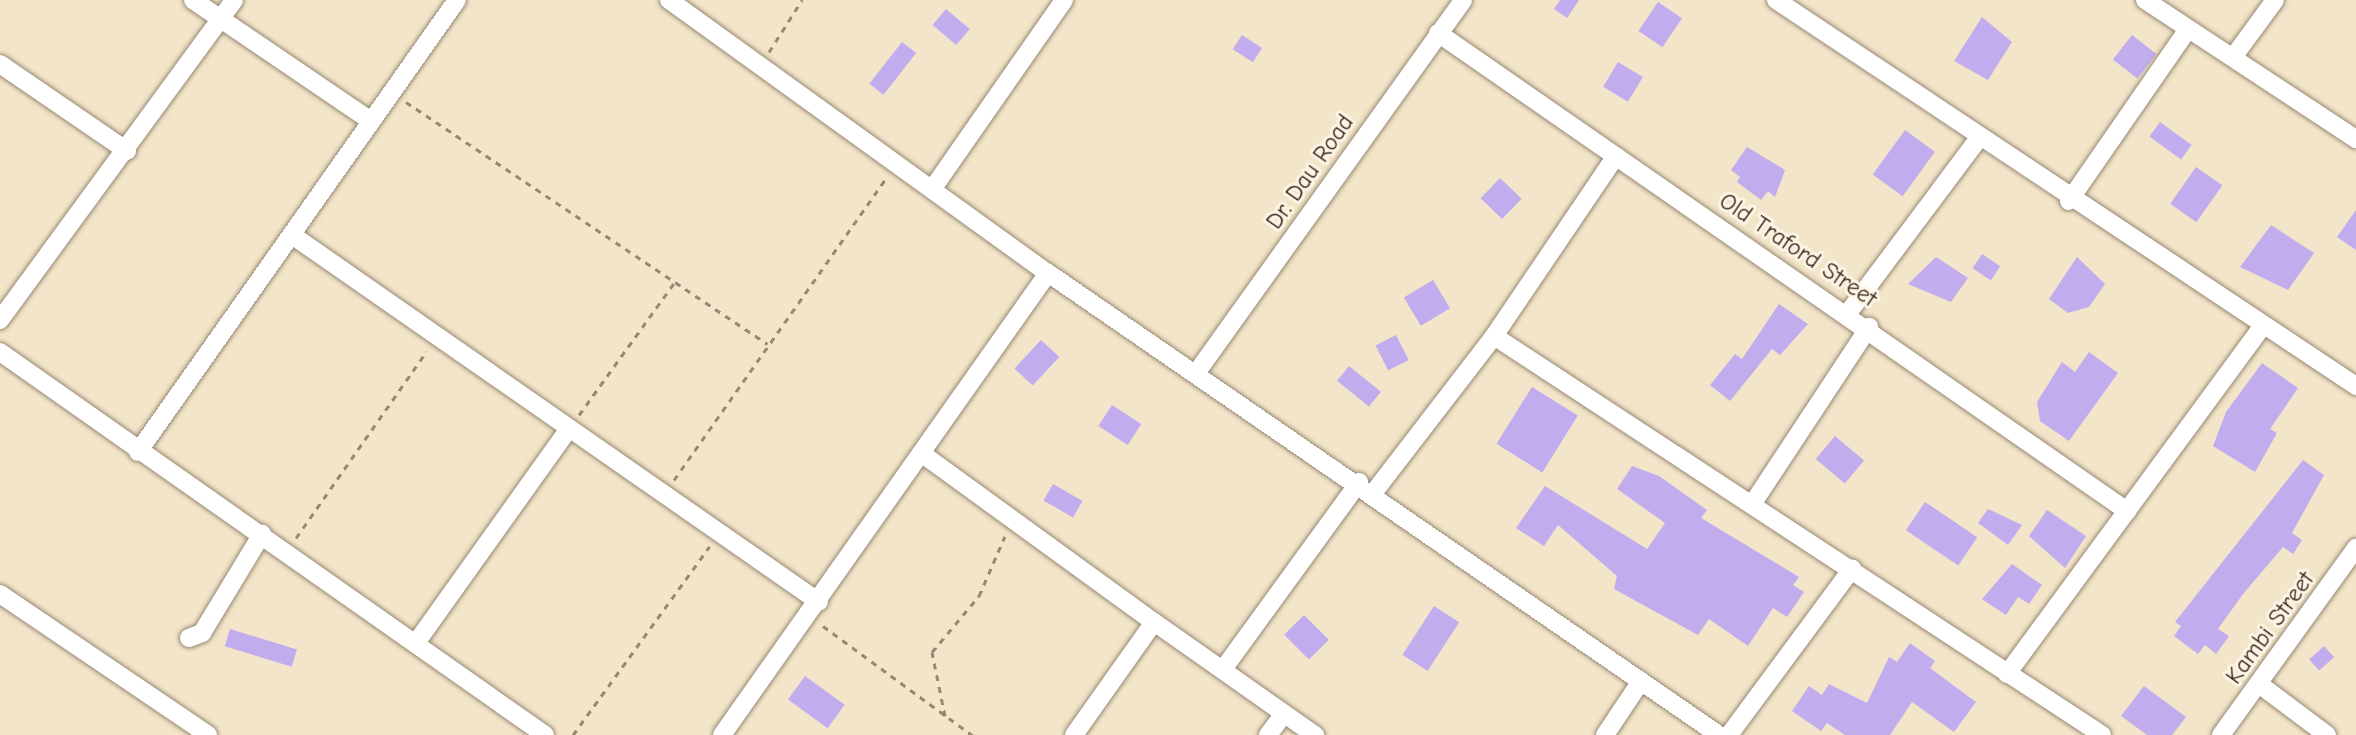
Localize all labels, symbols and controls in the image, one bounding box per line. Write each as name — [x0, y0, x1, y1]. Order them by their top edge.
street label: Dr. Dau Road — [1260, 109, 1360, 235]
street label: Old Traford Street — [1714, 187, 1882, 313]
street label: Kambi Street — [2220, 566, 2320, 690]

